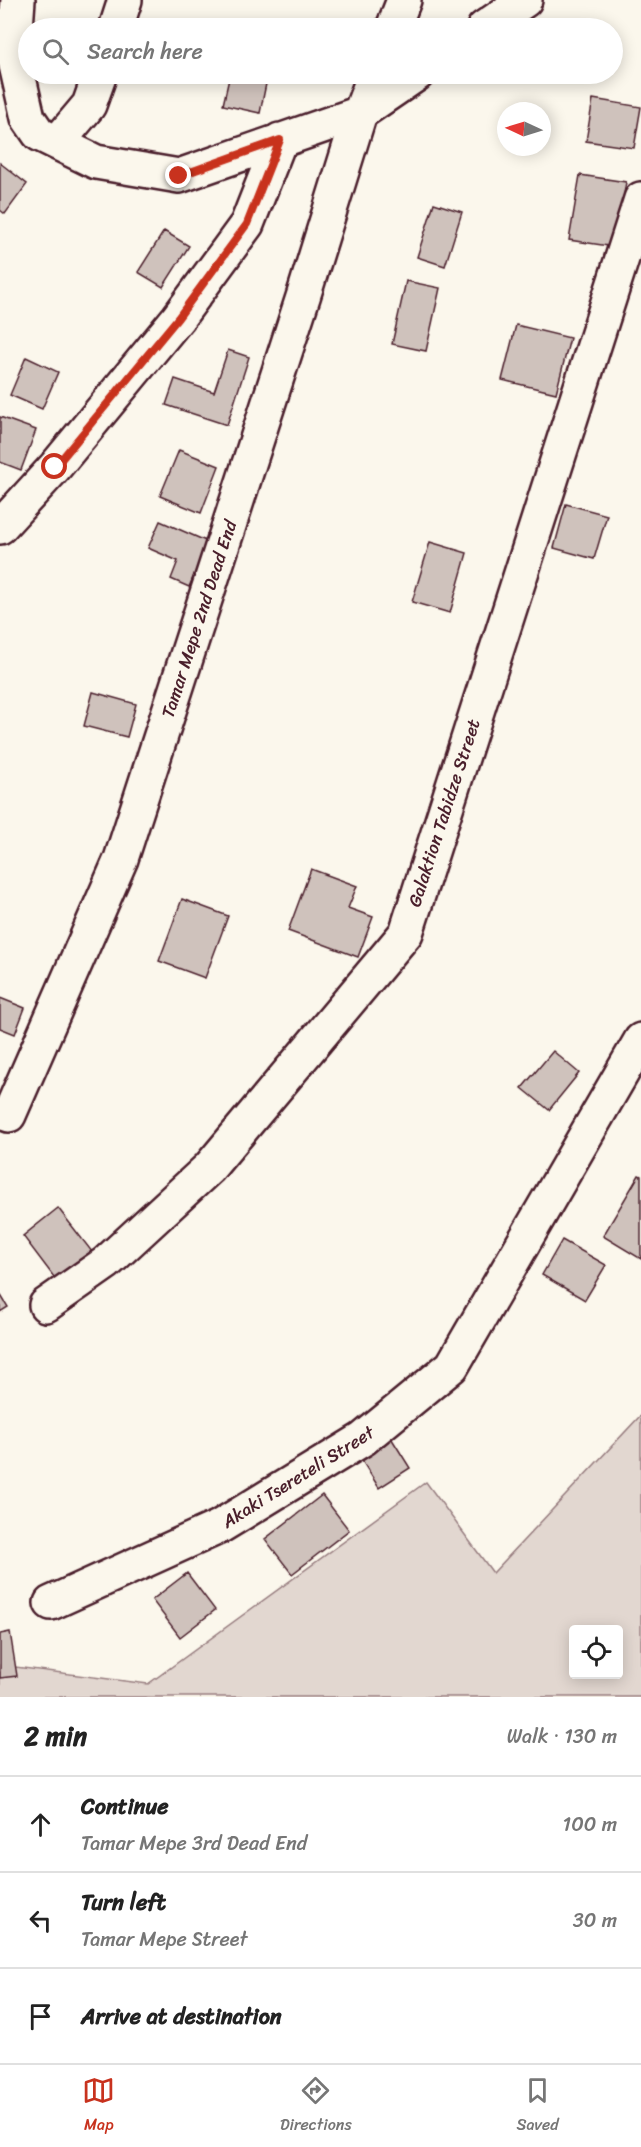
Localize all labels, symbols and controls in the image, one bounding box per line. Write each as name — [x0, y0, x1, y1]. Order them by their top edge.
search box — [18, 18, 623, 84]
text: Search here — [87, 32, 203, 71]
icon: search — [39, 35, 72, 68]
north arrow — [497, 102, 551, 156]
route end — [165, 162, 191, 188]
route start — [41, 453, 67, 479]
street label: Tamar Mepe 2nd Dead End — [152, 514, 247, 722]
street label: Galaktion Tabidze Street — [398, 715, 490, 911]
street label: Akaki Tsereteli Street — [215, 1417, 381, 1537]
map controls — [569, 1625, 623, 1679]
button: locate — [569, 1625, 623, 1679]
text: 2 min — [24, 1713, 87, 1759]
text: Walk · 130 m — [507, 1719, 617, 1754]
text: Continue — [81, 1787, 169, 1826]
text: 100 m — [563, 1807, 617, 1842]
icon: ahead — [24, 1808, 57, 1841]
text: Tamar Mepe 3rd Dead End — [81, 1826, 307, 1861]
text: Turn left — [81, 1883, 166, 1922]
text: 30 m — [573, 1903, 617, 1938]
icon: left — [24, 1904, 57, 1937]
text: Tamar Mepe Street — [81, 1922, 248, 1957]
text: Arrive at destination — [81, 1997, 282, 2036]
icon: arrive — [24, 2000, 57, 2033]
tab: Map — [82, 2074, 115, 2139]
tab: Directions — [280, 2074, 352, 2139]
tab: Saved — [516, 2074, 559, 2139]

